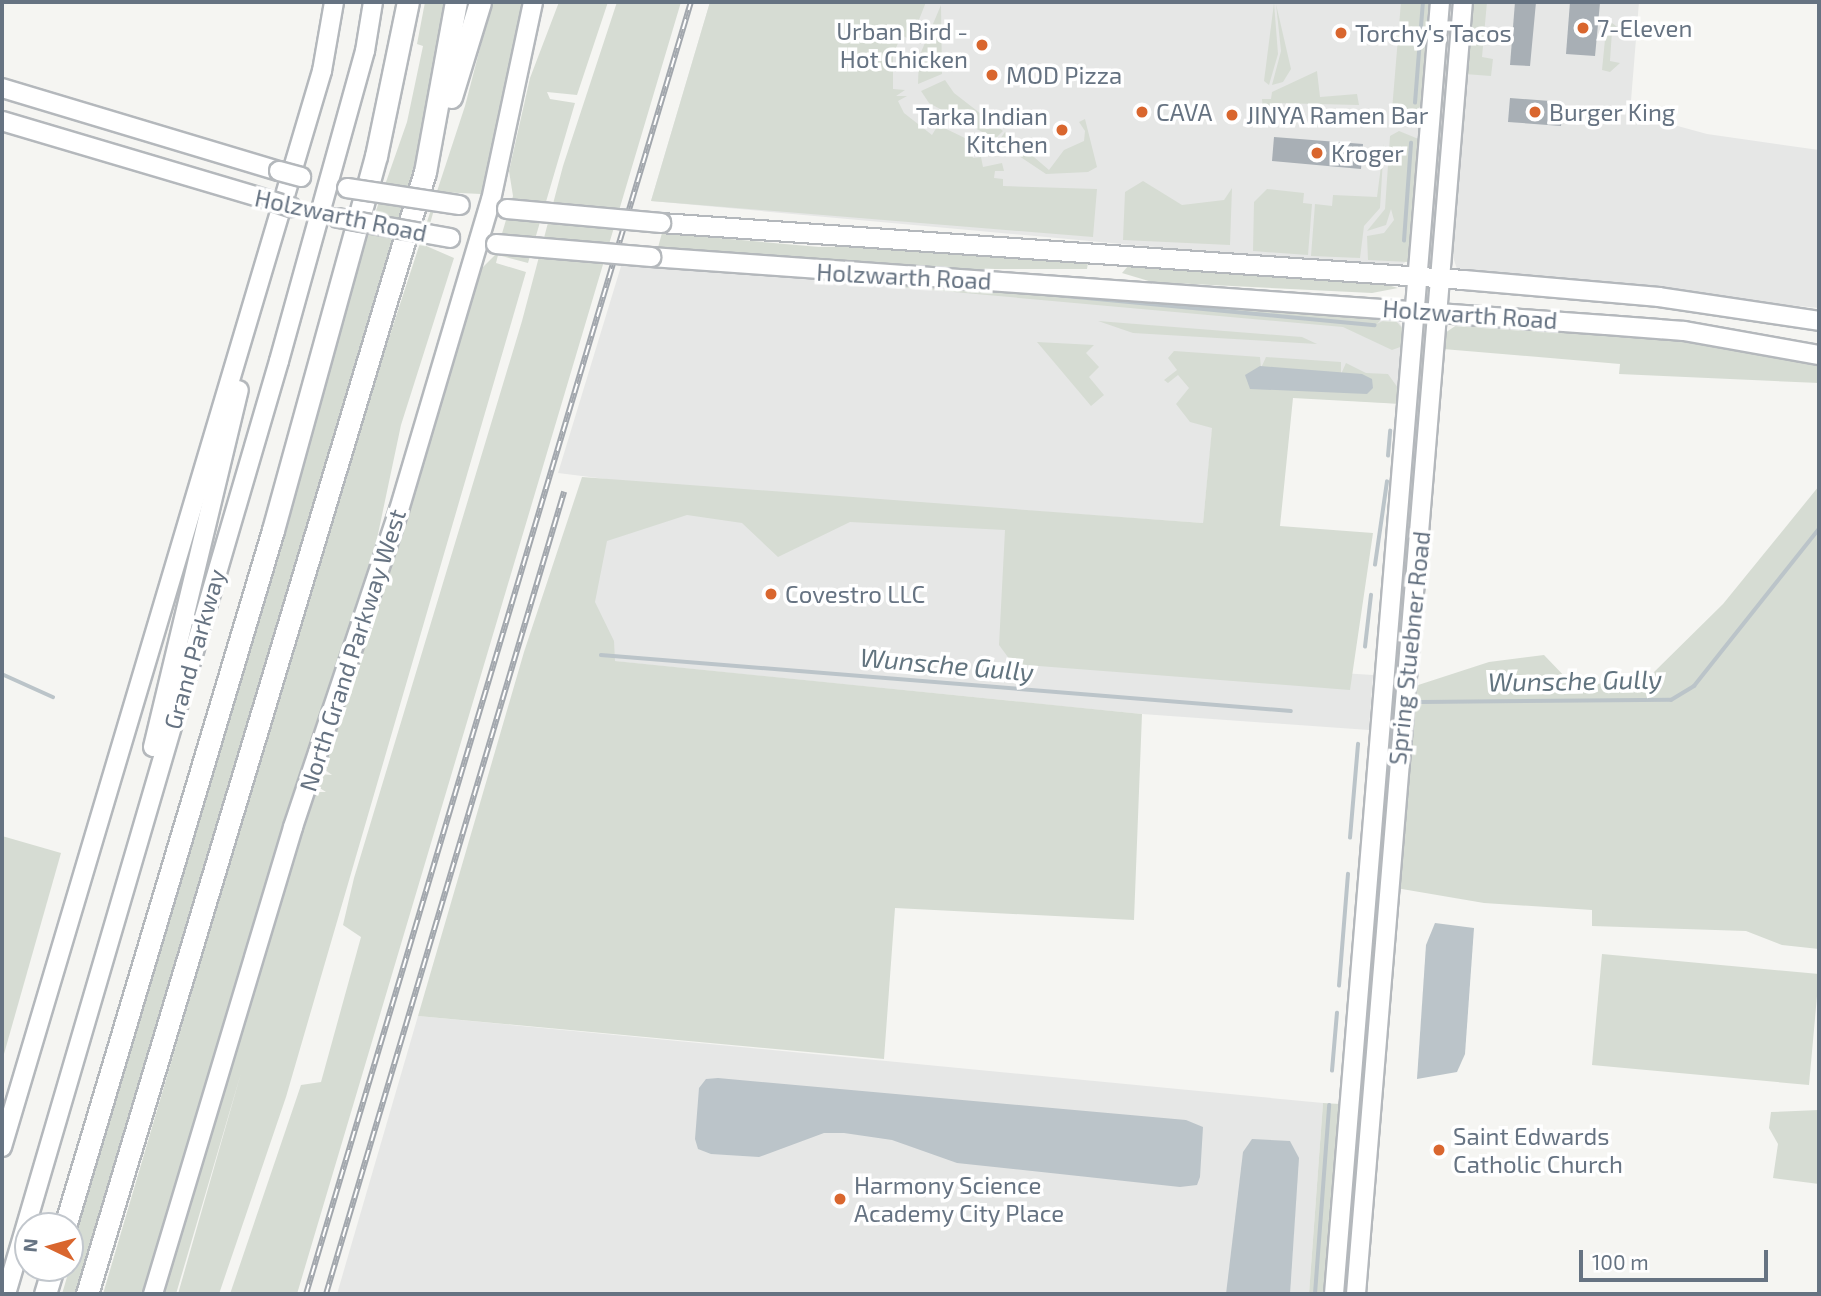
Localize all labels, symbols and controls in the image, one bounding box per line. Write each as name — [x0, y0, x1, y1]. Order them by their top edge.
place label: 7-Eleven — [1597, 14, 1692, 42]
place label: Urban Bird - Hot Chicken — [836, 17, 968, 73]
place label: Torchy's Tacos — [1355, 19, 1512, 47]
marker: 7-Eleven — [1575, 20, 1591, 36]
marker: Torchy's Tacos — [1333, 25, 1349, 41]
marker: Urban Bird - Hot Chicken — [974, 37, 990, 53]
place label: MOD Pizza — [1006, 61, 1122, 89]
marker: MOD Pizza — [984, 67, 1000, 83]
place label: CAVA — [1156, 98, 1213, 126]
place label: Burger King — [1549, 98, 1676, 126]
place label: JINYA Ramen Bar — [1246, 101, 1429, 129]
place label: Tarka Indian Kitchen — [916, 102, 1048, 158]
marker: CAVA — [1134, 104, 1150, 120]
marker: Burger King — [1527, 104, 1543, 120]
marker: JINYA Ramen Bar — [1224, 107, 1240, 123]
marker: Tarka Indian Kitchen — [1054, 122, 1070, 138]
place label: Kroger — [1331, 139, 1404, 167]
marker: Kroger — [1309, 145, 1325, 161]
street label: Holzwarth Road — [252, 183, 430, 247]
street label: Holzwarth Road — [816, 257, 992, 295]
street label: Holzwarth Road — [1382, 294, 1558, 334]
street label: North Grand Parkway West — [293, 505, 411, 795]
street label: Spring Stuebner Road — [1382, 529, 1436, 767]
street label: Grand Parkway — [157, 565, 231, 733]
place label: Covestro LLC — [785, 580, 925, 608]
marker: Covestro LLC — [763, 586, 779, 602]
water label: Wunsche Gully — [859, 641, 1035, 687]
water label: Wunsche Gully — [1488, 663, 1662, 697]
place label: Saint Edwards Catholic Church — [1453, 1122, 1623, 1178]
marker: Saint Edwards Catholic Church — [1431, 1142, 1447, 1158]
place label: Harmony Science Academy City Place — [854, 1171, 1065, 1227]
marker: Harmony Science Academy City Place — [832, 1191, 848, 1207]
north arrow — [14, 1212, 84, 1282]
scale bar — [1583, 1236, 1772, 1280]
text: N — [18, 1237, 42, 1253]
text: 100 m — [1592, 1249, 1649, 1274]

